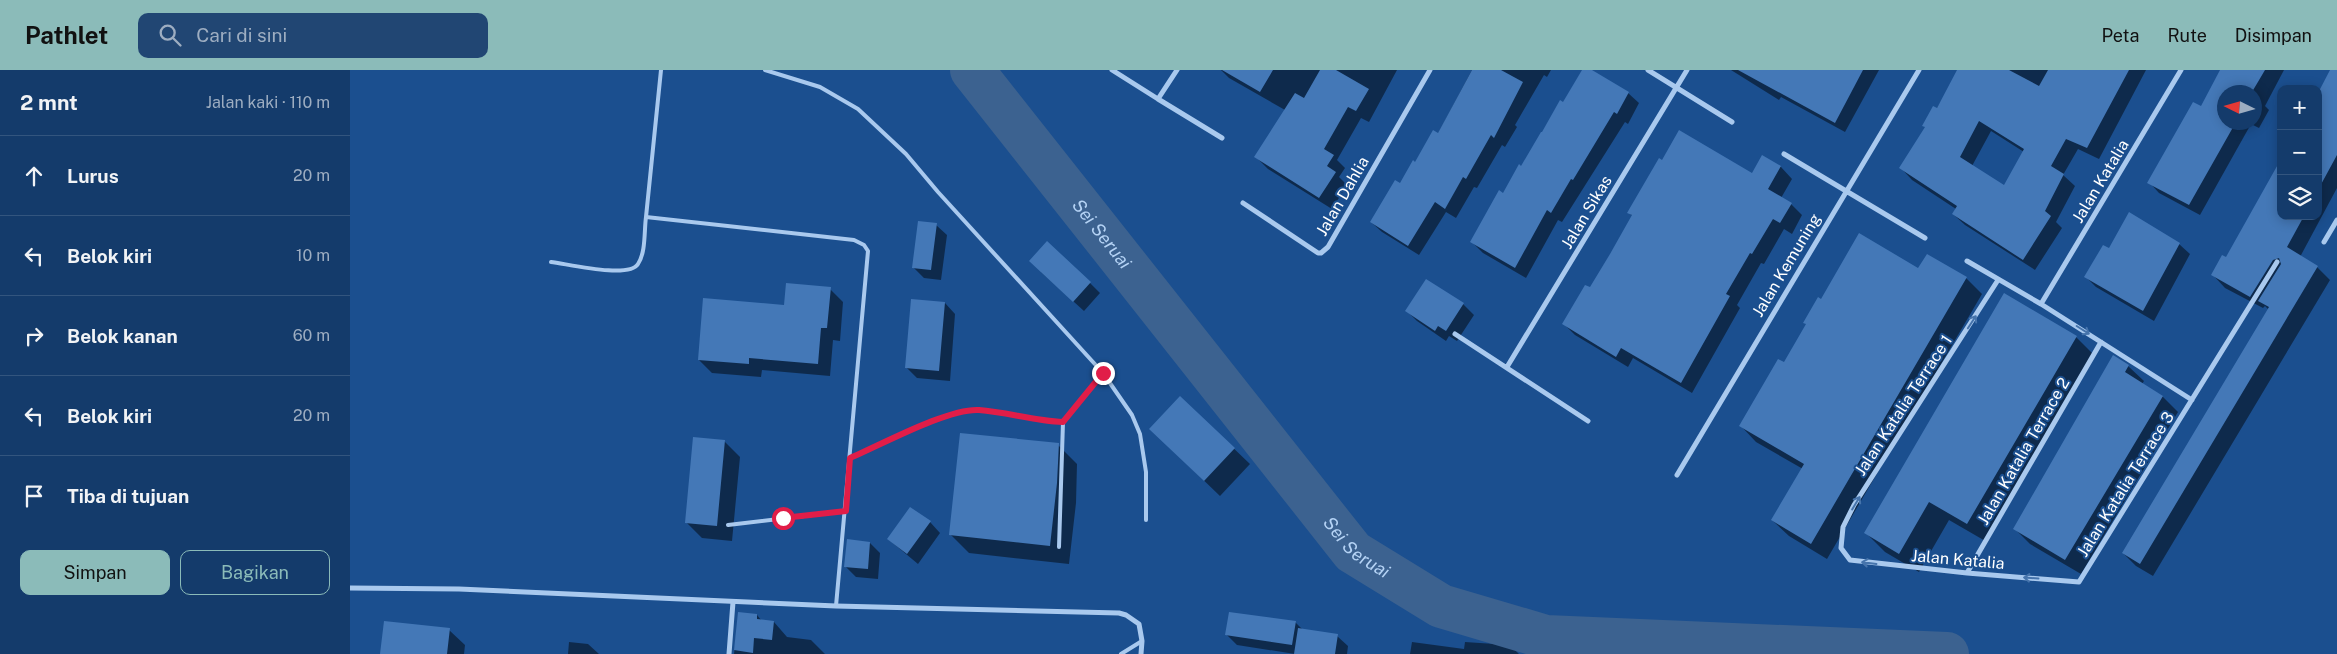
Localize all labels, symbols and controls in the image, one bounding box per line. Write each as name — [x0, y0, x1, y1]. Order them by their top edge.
search box — [138, 13, 488, 58]
text: Pathlet — [25, 21, 108, 49]
icon: search — [156, 21, 184, 49]
text: Cari di sini — [196, 24, 287, 46]
text: Peta — [2101, 25, 2139, 46]
text: Rute — [2167, 25, 2207, 46]
text: Disimpan — [2235, 25, 2312, 46]
north arrow — [2217, 85, 2262, 130]
map controls — [2277, 85, 2322, 220]
button: + — [2277, 85, 2322, 130]
text: 2 mnt — [20, 90, 78, 115]
text: Jalan kaki · 110 m — [206, 93, 330, 112]
button: − — [2277, 130, 2322, 175]
street label: Jalan Katalia — [2068, 136, 2133, 226]
street label: Jalan Dahlia — [1312, 153, 1373, 239]
icon: ahead — [20, 162, 48, 190]
text: Lurus — [67, 165, 119, 187]
text: 20 m — [293, 166, 330, 185]
street label: Jalan Sikas — [1557, 172, 1616, 252]
button: layers — [2277, 175, 2322, 220]
water label: Sei Seruai — [1068, 195, 1136, 273]
street label: Jalan Kemuning — [1748, 210, 1825, 320]
icon: left — [20, 242, 48, 270]
text: Belok kiri — [67, 245, 152, 267]
text: 10 m — [296, 246, 330, 265]
one-way arrow — [1967, 315, 1977, 329]
icon: right — [20, 322, 48, 350]
text: Belok kanan — [67, 325, 178, 347]
text: 60 m — [293, 326, 330, 345]
one-way arrow — [2075, 326, 2089, 336]
street label: Jalan Katalia Terrace 1 — [1851, 331, 1956, 479]
route end — [1092, 362, 1115, 385]
street label: Jalan Katalia Terrace 2 — [1973, 374, 2073, 528]
icon: left — [20, 402, 48, 430]
text: Belok kiri — [67, 405, 152, 427]
text: 20 m — [293, 406, 330, 425]
street label: Jalan Katalia Terrace 3 — [2073, 408, 2178, 560]
icon: arrive — [20, 482, 48, 510]
text: Tiba di tujuan — [67, 485, 189, 507]
one-way arrow — [1851, 496, 1861, 510]
route start — [772, 507, 795, 530]
water label: Sei Seruai — [1319, 512, 1394, 582]
street label: Jalan Katalia — [1910, 546, 2005, 573]
button: Simpan — [20, 550, 170, 595]
button: Bagikan — [180, 550, 330, 595]
one-way arrow — [1861, 558, 1877, 568]
one-way arrow — [2023, 574, 2039, 583]

